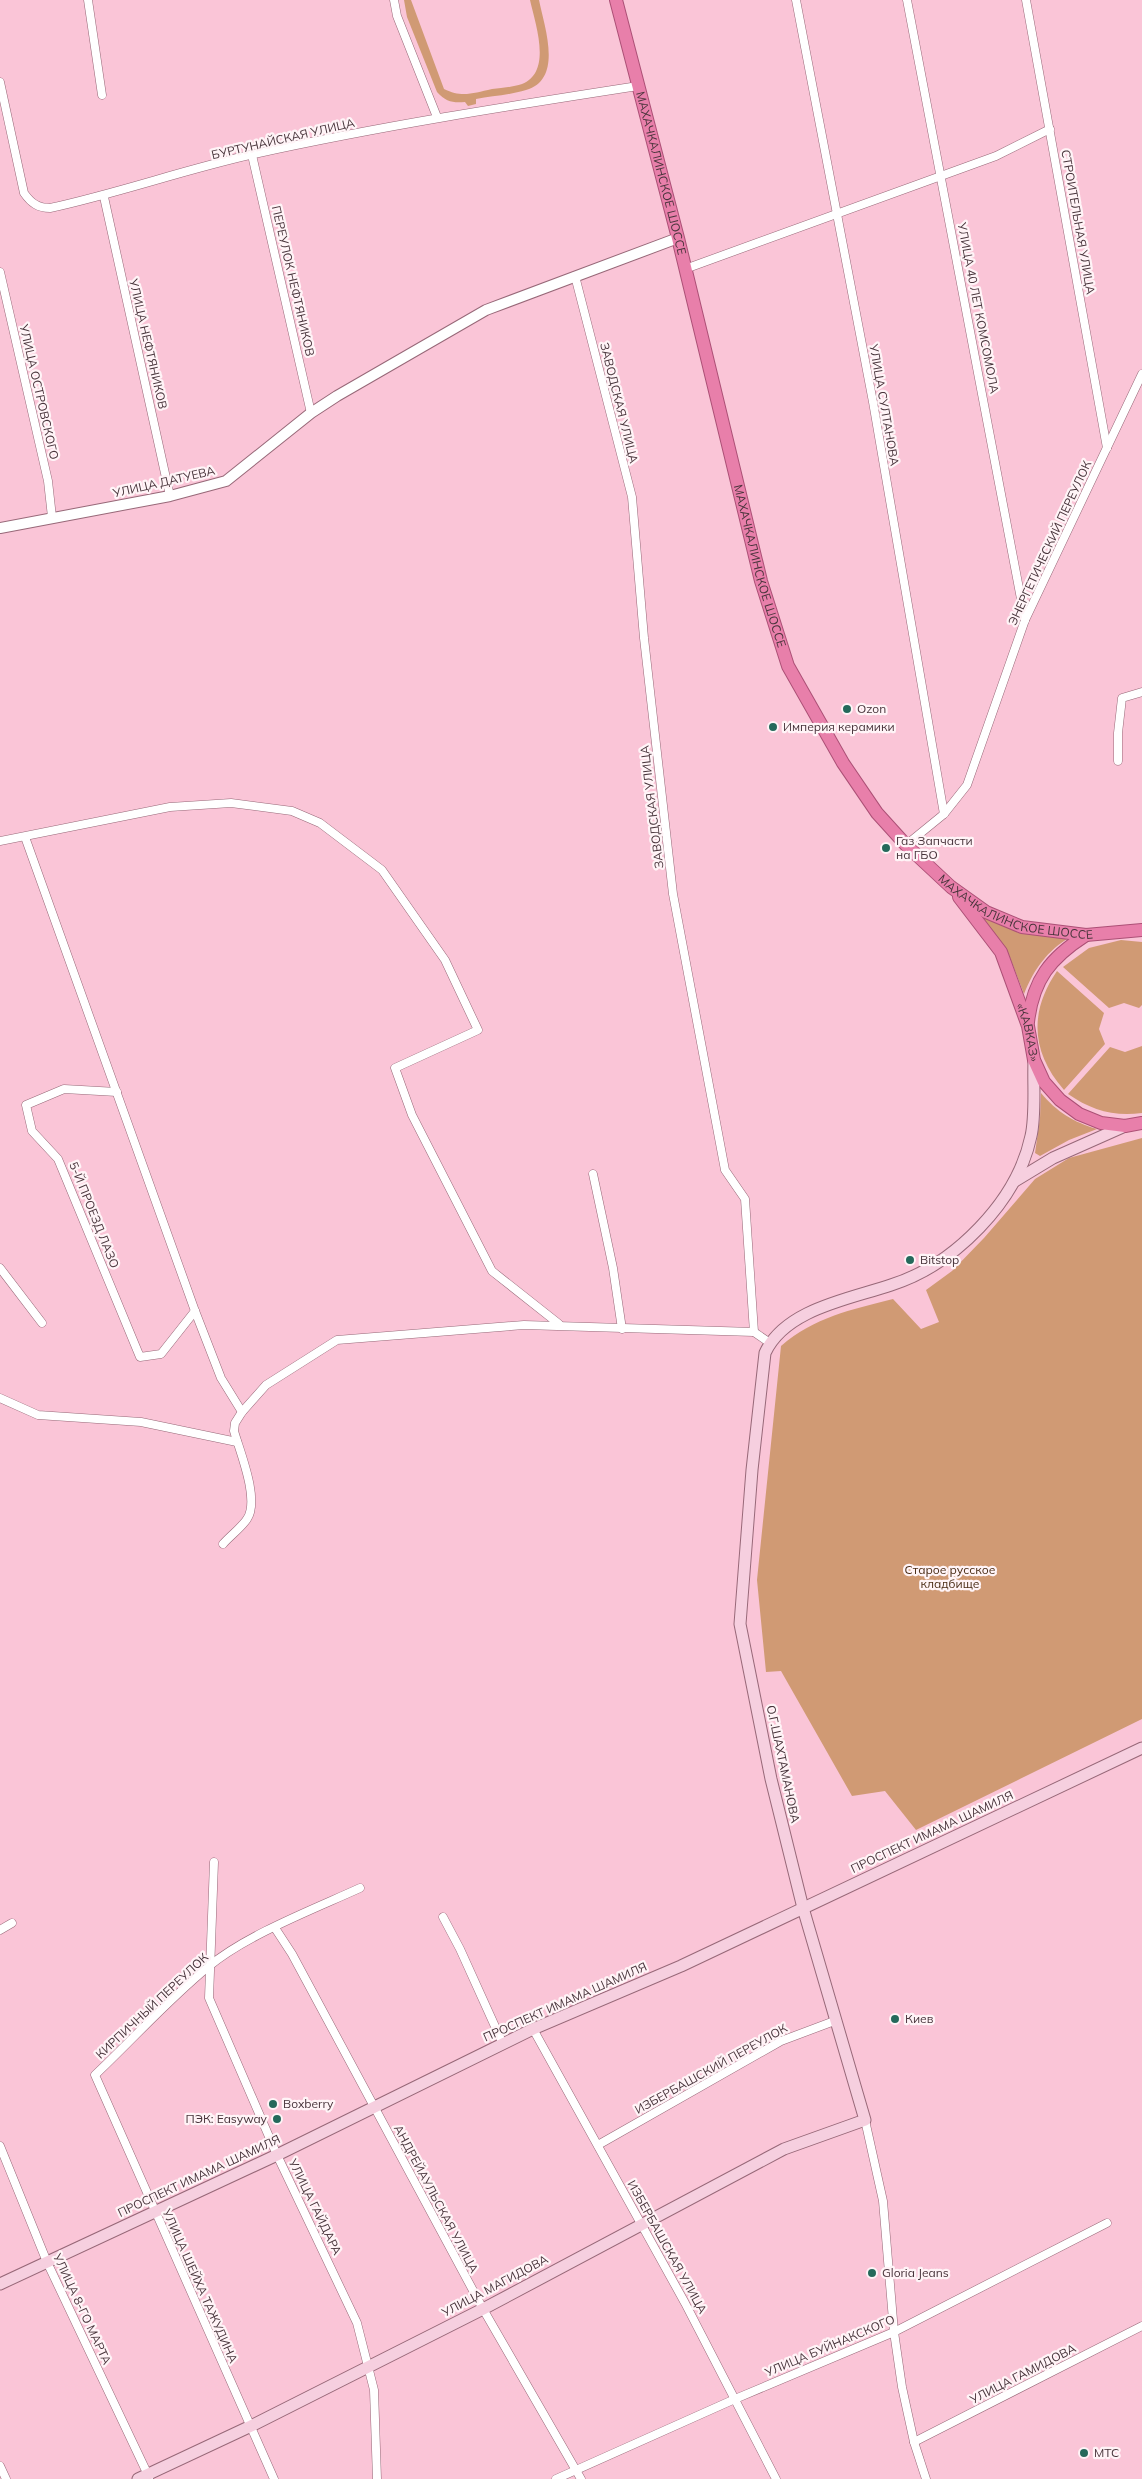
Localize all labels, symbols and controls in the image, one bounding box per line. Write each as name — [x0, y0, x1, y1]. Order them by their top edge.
street label: МАХАЧКАЛИНСКОЕ ШОССЕ — [633, 90, 690, 256]
street label: БУРТУНАЙСКАЯ УЛИЦА — [210, 115, 356, 162]
street label: СТРОИТЕЛЬНАЯ УЛИЦА — [1058, 148, 1099, 296]
street label: ПЕРЕУЛОК НЕФТЯНИКОВ — [269, 204, 318, 358]
street label: УЛИЦА 40 ЛЕТ КОМСОМОЛА — [954, 220, 1002, 395]
street label: УЛИЦА НЕФТЯНИКОВ — [126, 276, 171, 410]
street label: УЛИЦА ОСТРОВСКОГО — [16, 322, 62, 461]
street label: ЗАВОДСКАЯ УЛИЦА — [597, 341, 642, 465]
street label: УЛИЦА СУЛТАНОВА — [866, 342, 903, 467]
street label: ЭНЕРГЕТИЧЕСКИЙ ПЕРЕУЛОК — [1005, 458, 1094, 628]
street label: УЛИЦА ДАТУЕВА — [110, 462, 217, 501]
street label: МАХАЧКАЛИНСКОЕ ШОССЕ — [731, 483, 790, 649]
place label: Ozon — [857, 701, 886, 716]
marker: Ozon — [841, 703, 853, 715]
place label: Империя керамики — [783, 719, 895, 734]
marker: Империя керамики — [767, 721, 779, 733]
street label: ЗАВОДСКАЯ УЛИЦА — [636, 744, 667, 869]
place label: Газ Запчасти на ГБО — [896, 833, 973, 862]
marker: Газ Запчасти на ГБО — [880, 842, 892, 854]
street label: МАХАЧКАЛИНСКОЕ ШОССЕ — [935, 871, 1093, 942]
street label: «КАВКАЗ» — [1013, 1001, 1042, 1063]
street label: 5-Й ПРОЕЗД ЛАЗО — [66, 1159, 123, 1270]
place label: Bitstop — [920, 1252, 959, 1267]
marker: Bitstop — [904, 1254, 916, 1266]
park label: Старое русское кладбище — [905, 1562, 996, 1591]
street label: О.Г.ШАХТАМАНОВА — [764, 1704, 803, 1824]
street label: ПРОСПЕКТ ИМАМА ШАМИЛЯ — [848, 1787, 1015, 1876]
street label: КИРПИЧНЫЙ ПЕРЕУЛОК — [92, 1950, 211, 2062]
street label: ПРОСПЕКТ ИМАМА ШАМИЛЯ — [481, 1959, 649, 2045]
place label: Киев — [905, 2011, 934, 2026]
marker: Киев — [889, 2013, 901, 2025]
street label: ИЗБЕРБАШСКИЙ ПЕРЕУЛОК — [632, 2020, 790, 2117]
place label: Boxberry — [283, 2096, 334, 2111]
marker: Boxberry — [267, 2098, 279, 2110]
place label: ПЭК: Easyway — [185, 2111, 268, 2126]
marker: ПЭК: Easyway — [271, 2113, 283, 2125]
street label: АНДРЕЙАУЛЬСКАЯ УЛИЦА — [391, 2122, 482, 2276]
street label: ПРОСПЕКТ ИМАМА ШАМИЛЯ — [115, 2131, 282, 2220]
street label: УЛИЦА ГАЙДАРА — [285, 2155, 345, 2258]
street label: ИЗБЕРБАШСКАЯ УЛИЦА — [624, 2177, 711, 2316]
street label: УЛИЦА ШЕЙХА ТАЖУДИНА — [159, 2205, 241, 2365]
street label: УЛИЦА 8-ГО МАРТА — [50, 2250, 115, 2367]
street label: УЛИЦА МАГИДОВА — [438, 2251, 551, 2320]
place label: Gloria Jeans — [882, 2265, 949, 2280]
marker: Gloria Jeans — [866, 2267, 878, 2279]
street label: УЛИЦА БУЙНАКСКОГО — [762, 2311, 897, 2380]
street label: УЛИЦА ГАМИДОВА — [966, 2340, 1078, 2407]
place label: МТС — [1094, 2445, 1119, 2460]
marker: МТС — [1078, 2447, 1090, 2459]

